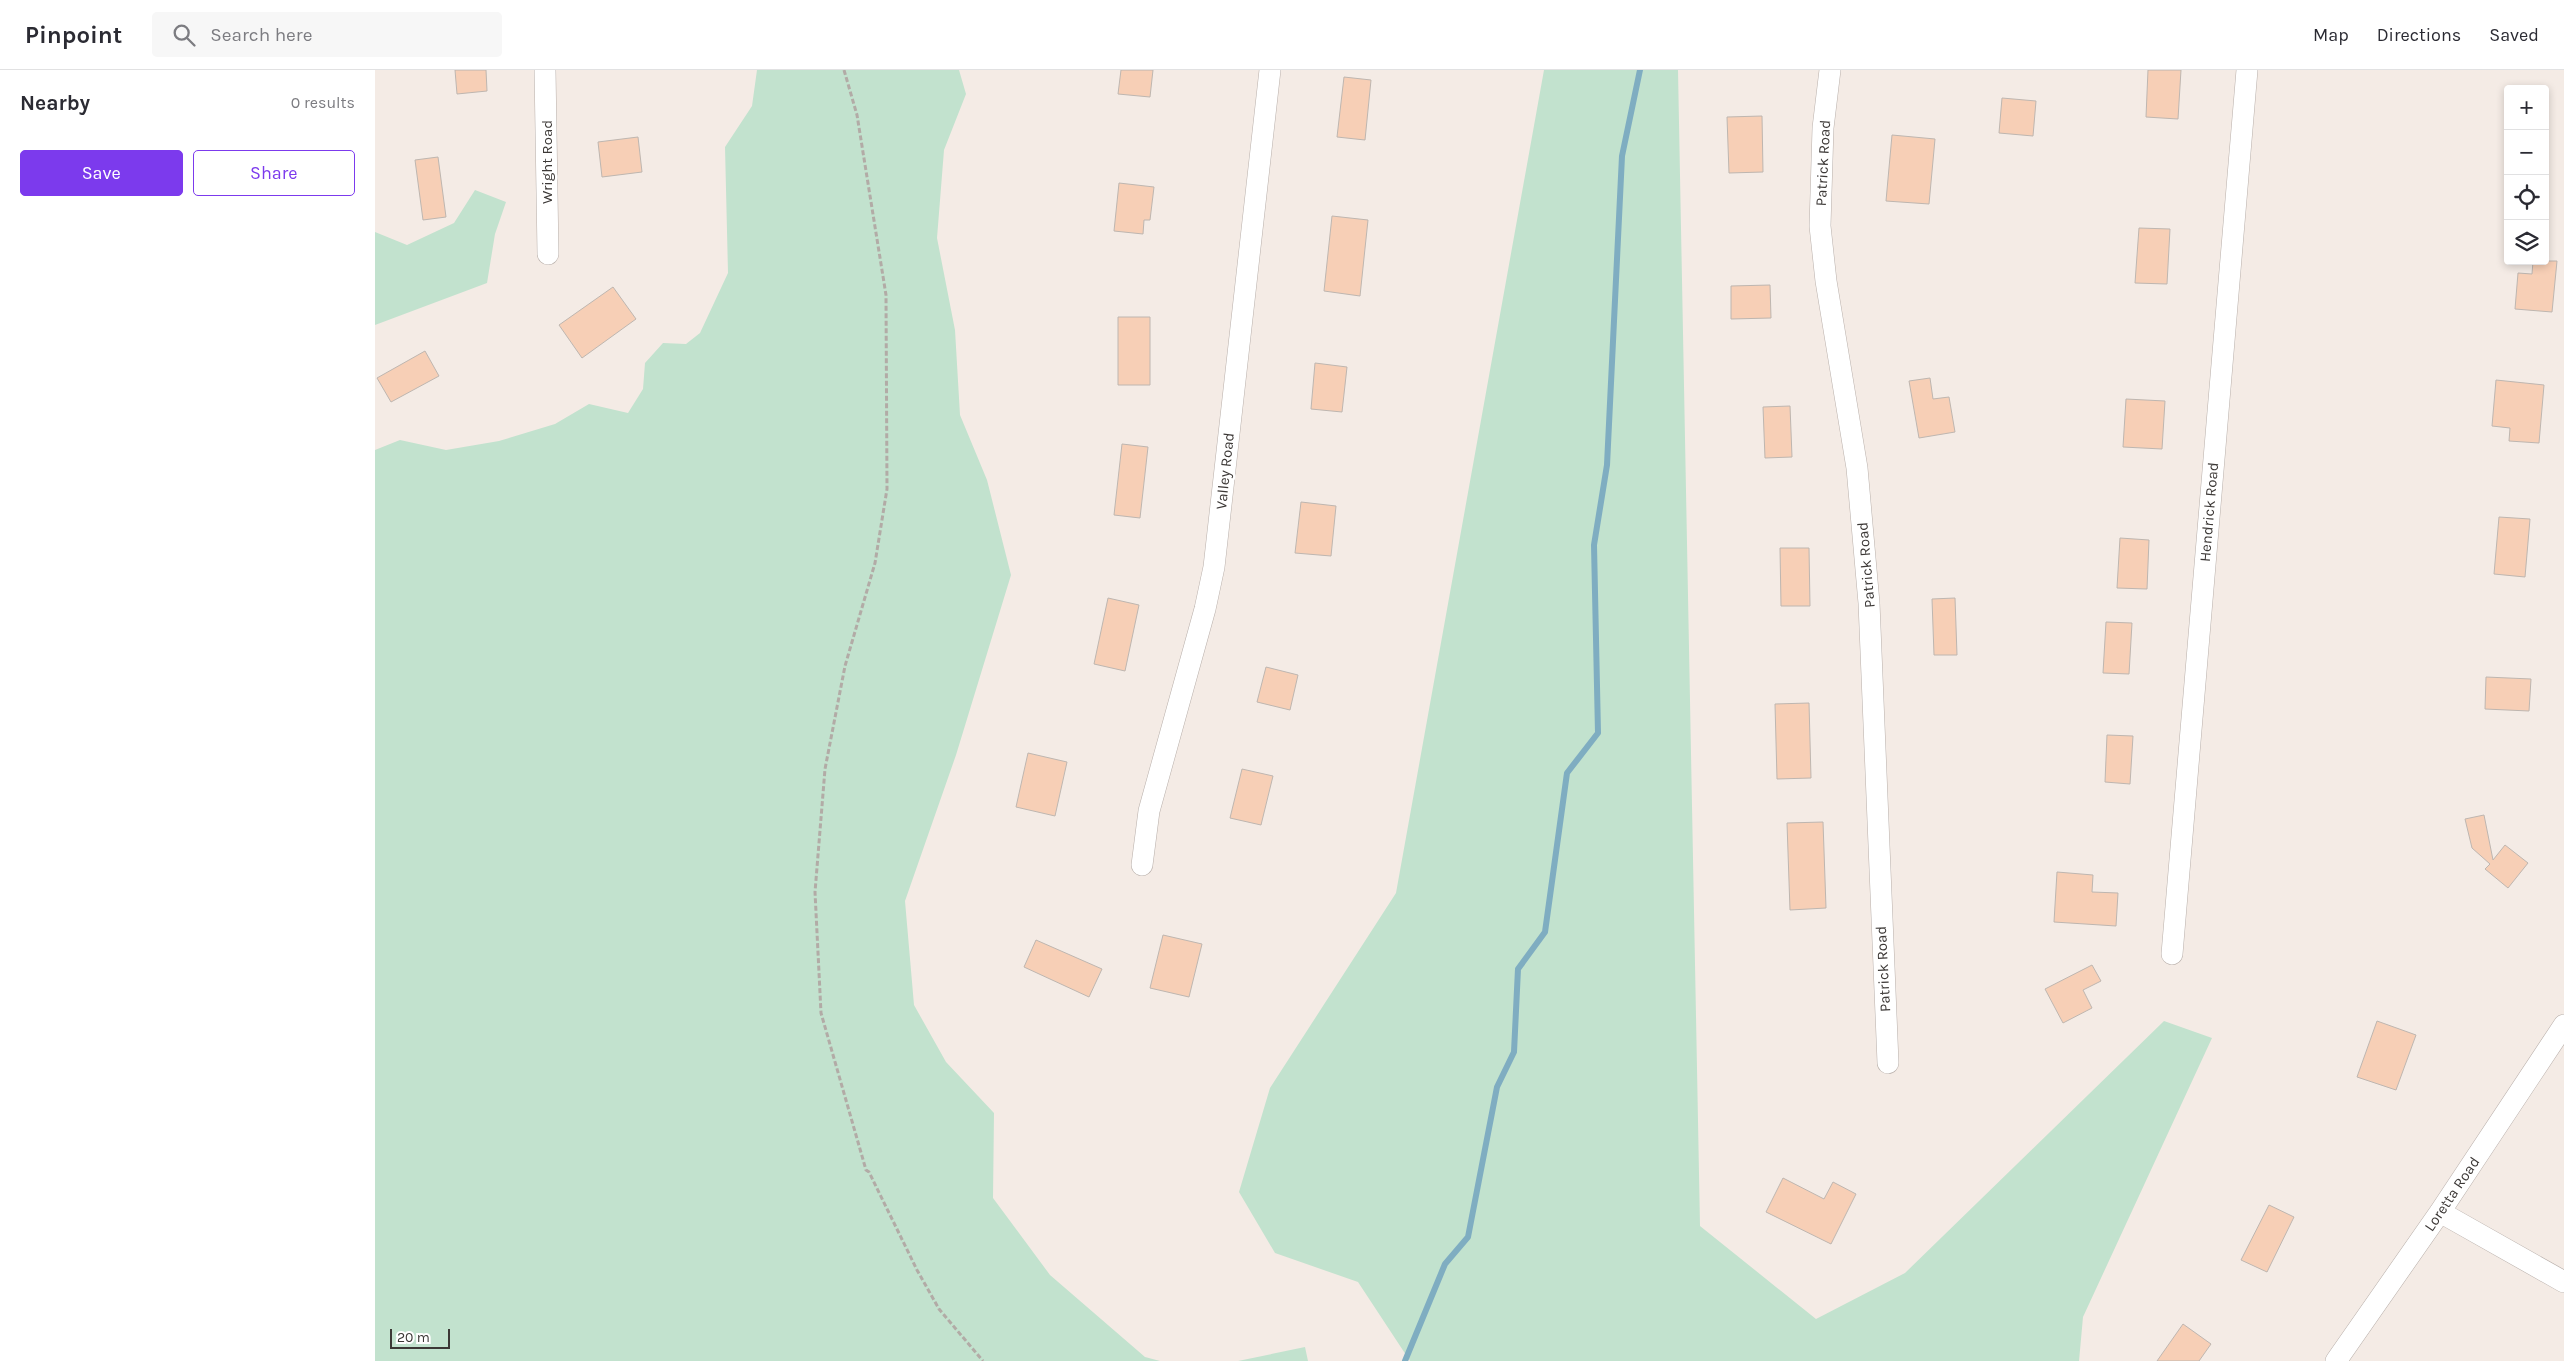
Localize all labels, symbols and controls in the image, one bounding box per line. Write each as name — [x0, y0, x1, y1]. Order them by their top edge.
search box — [152, 12, 502, 57]
text: Pinpoint — [25, 21, 122, 49]
icon: search — [170, 21, 198, 49]
text: Search here — [210, 24, 312, 46]
text: Map — [2313, 24, 2349, 46]
text: Directions — [2377, 24, 2461, 46]
text: Saved — [2489, 24, 2539, 46]
map controls — [2504, 85, 2549, 265]
button: + — [2504, 85, 2549, 130]
text: Nearby — [20, 91, 90, 115]
text: 0 results — [291, 93, 355, 112]
street label: Patrick Road — [1812, 119, 1834, 207]
street label: Wright Road — [538, 120, 556, 204]
button: − — [2504, 130, 2549, 175]
button: Save — [20, 150, 183, 196]
button: Share — [193, 150, 355, 196]
button: locate — [2504, 175, 2549, 220]
button: layers — [2504, 220, 2549, 265]
street label: Valley Road — [1212, 432, 1238, 510]
street label: Hendrick Road — [2196, 461, 2222, 563]
street label: Patrick Road — [1853, 521, 1879, 609]
street label: Patrick Road — [1872, 925, 1894, 1013]
street label: Loretta Road — [2421, 1153, 2483, 1235]
scale bar — [390, 1326, 450, 1349]
text: 20 m — [397, 1329, 430, 1346]

